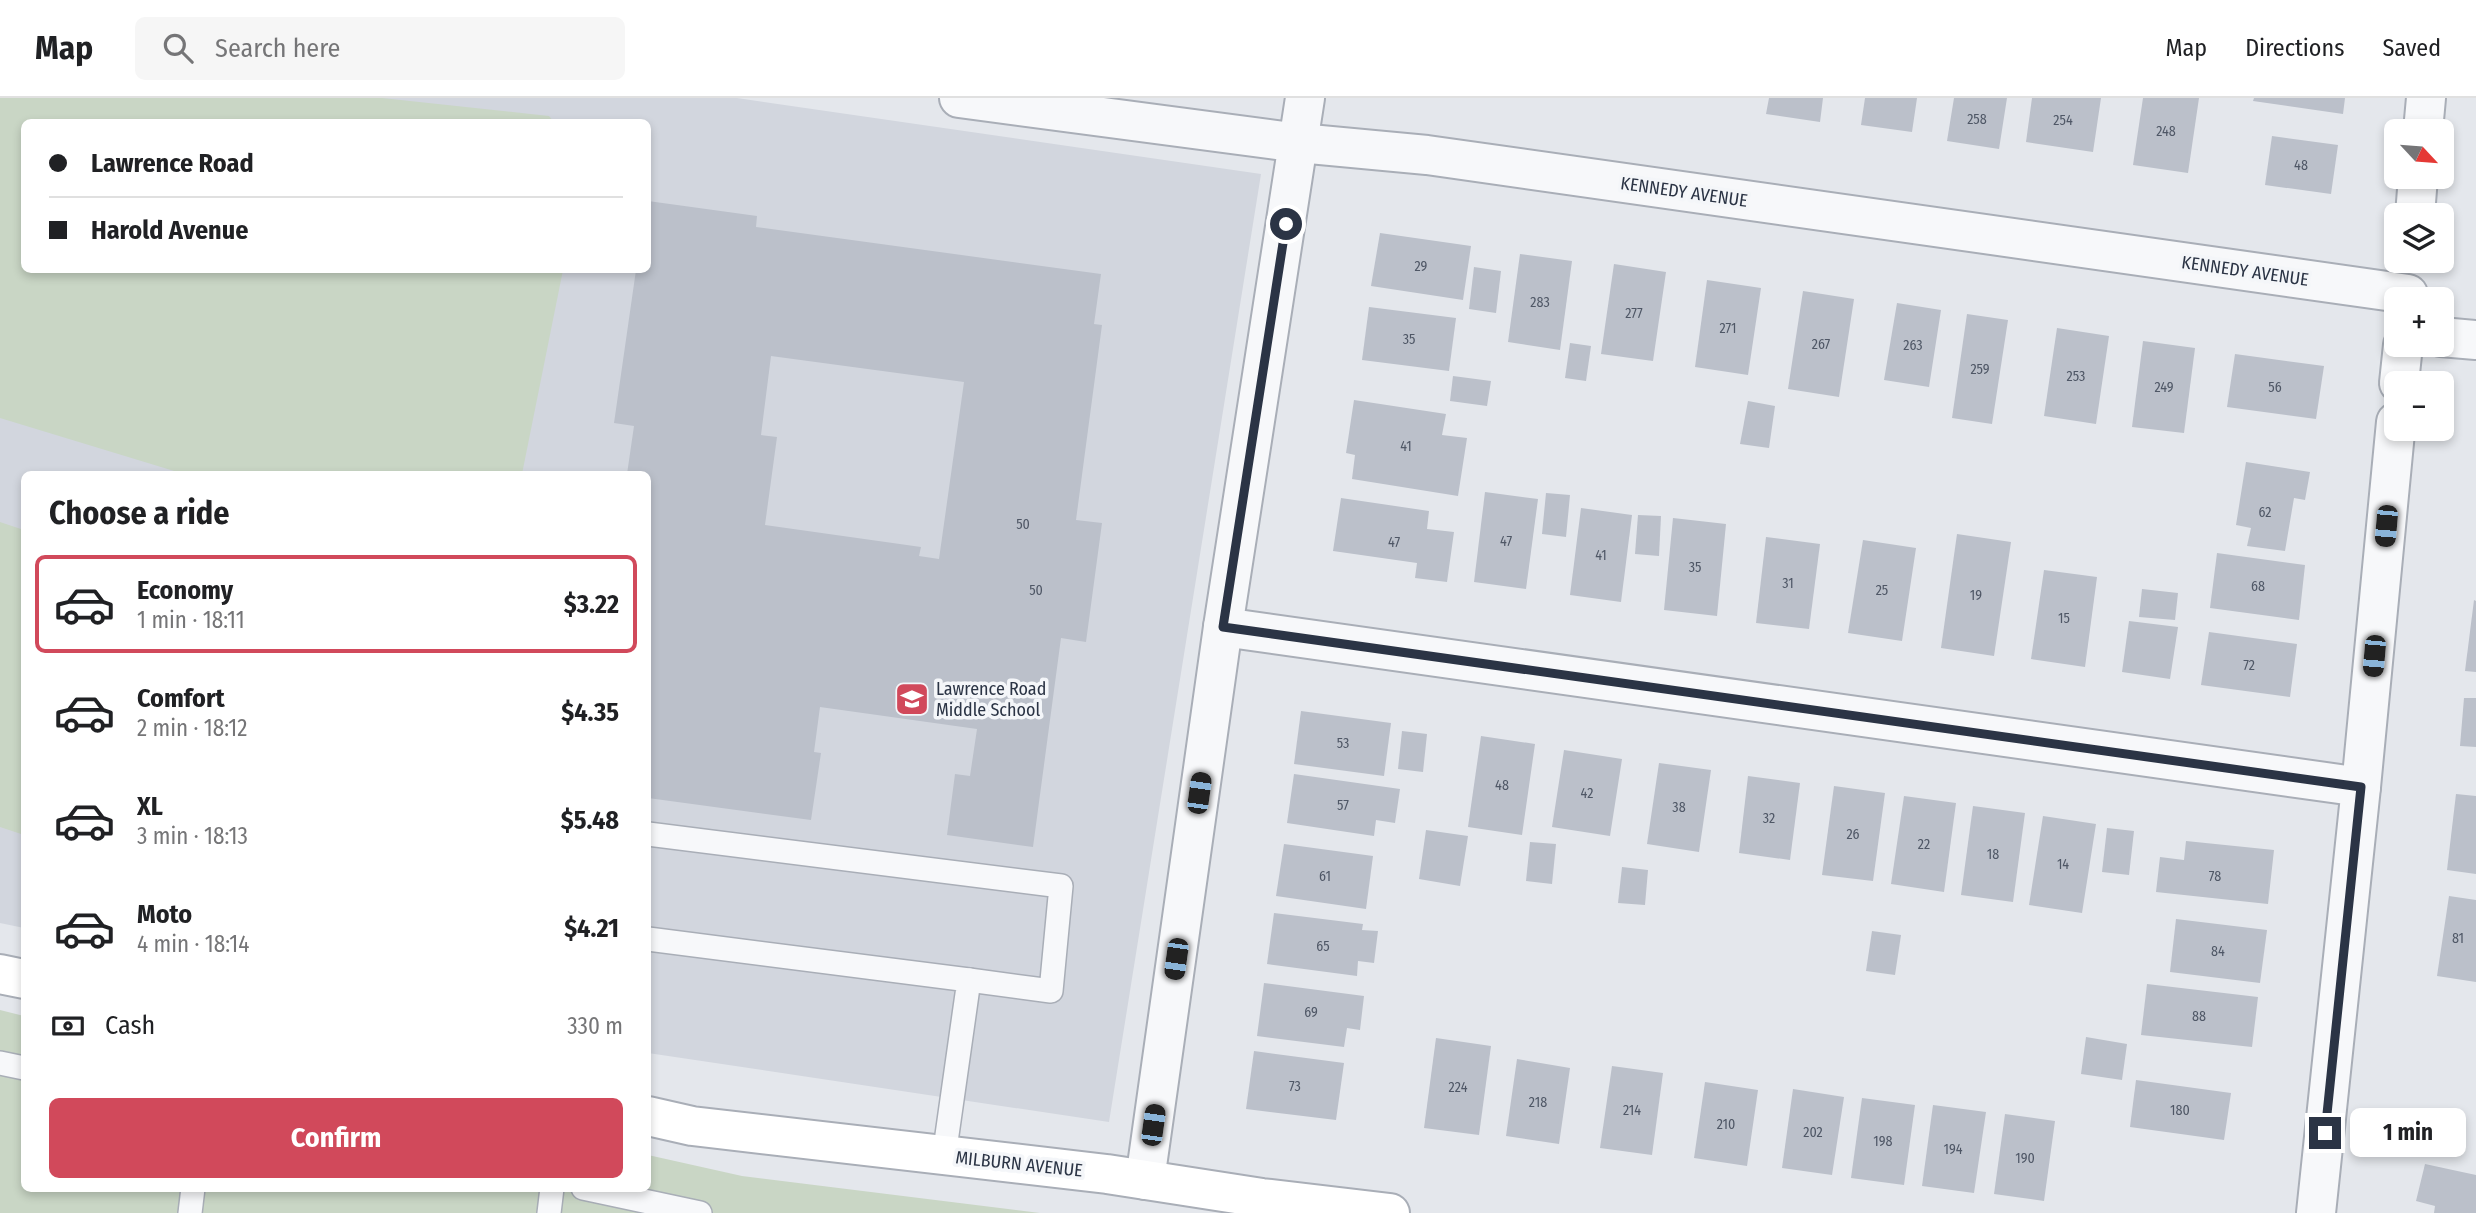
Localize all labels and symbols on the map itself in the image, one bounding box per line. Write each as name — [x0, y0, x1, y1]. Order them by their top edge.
house number: 258 — [1967, 111, 1987, 128]
house number: 254 — [2053, 112, 2073, 129]
north arrow — [2384, 119, 2454, 189]
house number: 248 — [2156, 123, 2176, 140]
house number: 48 — [2294, 157, 2308, 174]
street label: KENNEDY AVENUE — [1619, 172, 1749, 212]
route start — [1270, 208, 1302, 240]
street label: KENNEDY AVENUE — [2180, 251, 2310, 291]
house number: 29 — [1415, 258, 1428, 275]
house number: 283 — [1530, 294, 1550, 311]
house number: 277 — [1625, 305, 1643, 322]
house number: 271 — [1719, 320, 1737, 337]
house number: 35 — [1403, 331, 1415, 348]
house number: 267 — [1812, 336, 1831, 353]
house number: 263 — [1903, 337, 1923, 354]
house number: 259 — [1970, 361, 1990, 378]
house number: 253 — [2067, 368, 2085, 385]
house number: 249 — [2154, 379, 2174, 396]
house number: 56 — [2268, 379, 2282, 396]
house number: 41 — [1400, 438, 1412, 455]
house number: 62 — [2259, 504, 2272, 521]
car — [2374, 504, 2399, 548]
house number: 50 — [1016, 516, 1030, 533]
house number: 47 — [1500, 533, 1512, 550]
house number: 47 — [1388, 534, 1400, 551]
house number: 41 — [1595, 547, 1607, 564]
house number: 35 — [1689, 559, 1701, 576]
house number: 31 — [1782, 575, 1794, 592]
house number: 68 — [2251, 578, 2265, 595]
house number: 50 — [1029, 582, 1043, 599]
house number: 25 — [1876, 582, 1888, 599]
house number: 19 — [1970, 587, 1982, 604]
house number: 15 — [2058, 610, 2070, 627]
car — [2362, 634, 2387, 678]
house number: 72 — [2243, 657, 2255, 674]
place label: Lawrence Road Middle School — [936, 678, 1046, 721]
school or university icon: Lawrence Road Middle School — [893, 680, 931, 718]
house number: 53 — [1337, 735, 1349, 752]
car — [1186, 771, 1213, 815]
house number: 48 — [1495, 777, 1509, 794]
house number: 42 — [1581, 785, 1593, 802]
house number: 57 — [1337, 797, 1349, 814]
house number: 38 — [1672, 799, 1686, 816]
house number: 32 — [1763, 810, 1775, 827]
house number: 26 — [1846, 826, 1860, 843]
house number: 22 — [1918, 836, 1930, 853]
house number: 18 — [1987, 846, 1999, 863]
house number: 14 — [2057, 856, 2069, 873]
house number: 61 — [1319, 868, 1331, 885]
house number: 78 — [2209, 868, 2221, 885]
house number: 81 — [2452, 930, 2464, 947]
car — [1163, 937, 1190, 981]
house number: 65 — [1316, 938, 1330, 955]
house number: 84 — [2211, 943, 2225, 960]
house number: 69 — [1304, 1004, 1318, 1021]
house number: 88 — [2192, 1008, 2206, 1025]
house number: 73 — [1289, 1078, 1301, 1095]
house number: 224 — [1449, 1079, 1468, 1096]
house number: 218 — [1529, 1094, 1547, 1111]
house number: 214 — [1623, 1102, 1641, 1119]
house number: 180 — [2170, 1102, 2190, 1119]
car — [1140, 1103, 1167, 1147]
callout: 1 min — [2350, 1108, 2465, 1158]
house number: 210 — [1717, 1116, 1735, 1133]
route end — [2309, 1117, 2341, 1149]
house number: 202 — [1803, 1124, 1823, 1141]
house number: 198 — [1873, 1133, 1893, 1150]
house number: 194 — [1944, 1141, 1963, 1158]
street label: MILBURN AVENUE — [954, 1146, 1084, 1182]
house number: 190 — [2015, 1150, 2035, 1167]

